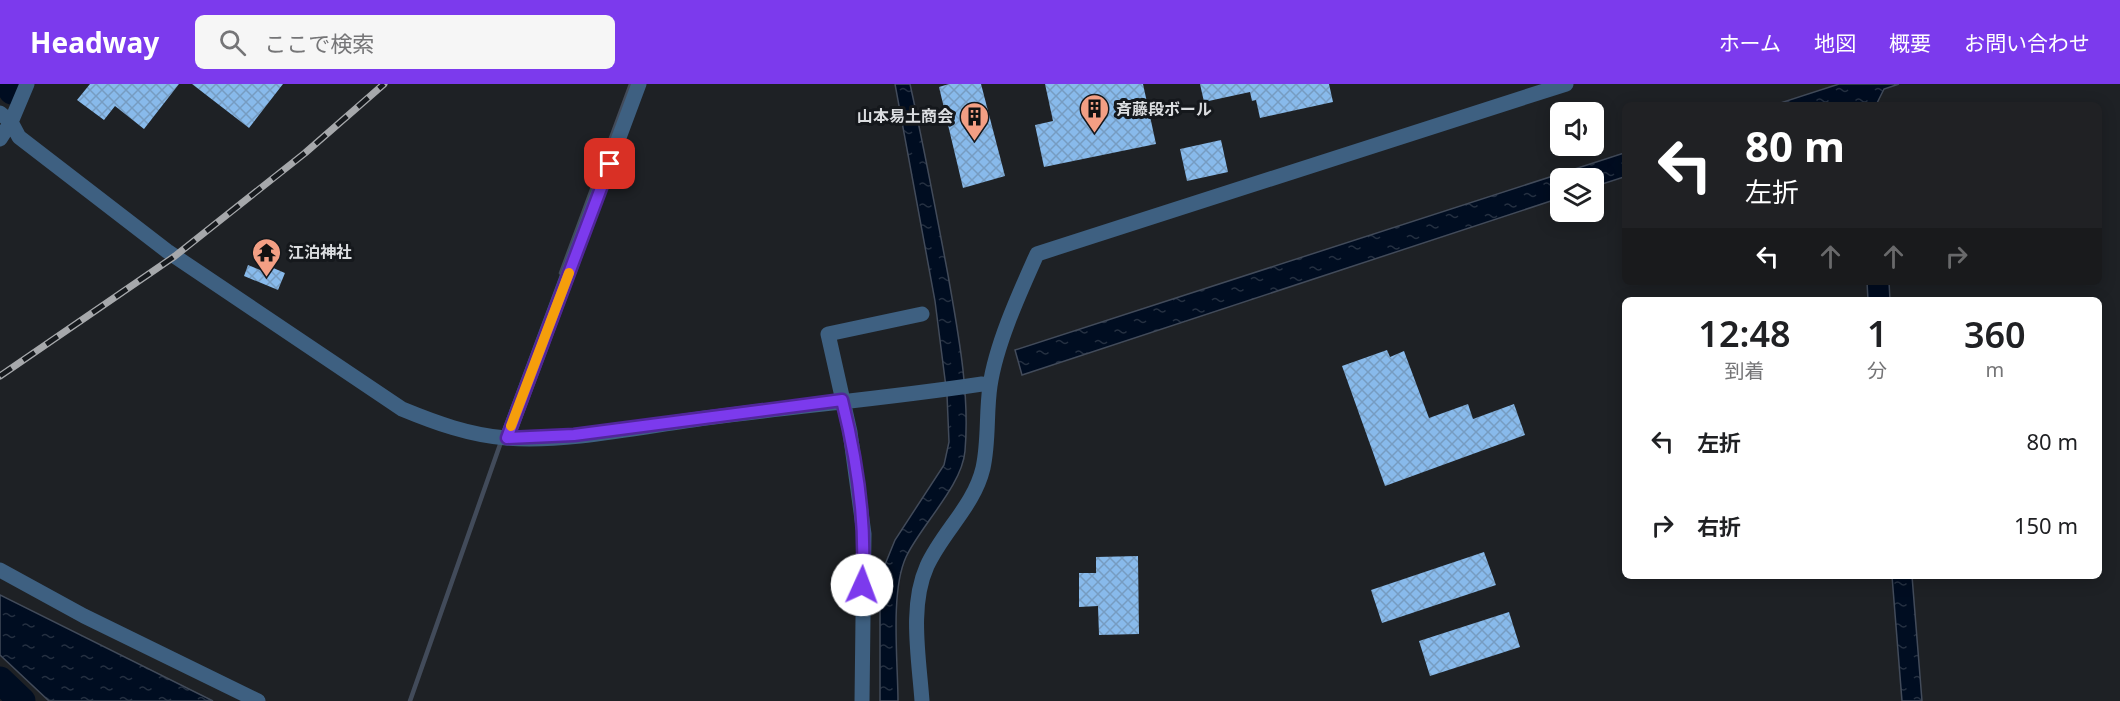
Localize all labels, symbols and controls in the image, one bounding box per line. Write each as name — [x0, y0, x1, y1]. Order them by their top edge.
search box — [195, 15, 615, 69]
text: Headway — [30, 23, 159, 61]
icon: search — [216, 26, 249, 59]
text: ここで検索 — [264, 28, 374, 58]
text: ホーム — [1719, 29, 1781, 57]
text: 地図 — [1814, 29, 1856, 57]
text: 概要 — [1889, 29, 1931, 57]
text: お問い合わせ — [1964, 29, 2090, 57]
building icon: 斉藤段ボール — [1079, 93, 1111, 135]
place label: 斉藤段ボール — [1116, 98, 1212, 120]
building icon: 山本易土商会 — [958, 100, 990, 142]
map controls — [1550, 102, 1604, 222]
button: sound — [1550, 102, 1604, 156]
place label: 山本易土商会 — [857, 105, 953, 127]
text: 80 m — [1745, 117, 1845, 174]
icon: left — [1646, 126, 1724, 204]
pin — [584, 138, 635, 189]
icon: arrive — [593, 147, 626, 180]
button: layers — [1550, 168, 1604, 222]
text: 左折 — [1745, 173, 1799, 210]
temple icon: 江泊神社 — [251, 236, 283, 278]
icon: left — [1751, 240, 1784, 273]
icon: ahead — [1814, 240, 1847, 273]
icon: ahead — [1877, 240, 1910, 273]
icon: right — [1940, 240, 1973, 273]
place label: 江泊神社 — [288, 241, 352, 263]
text: 12:48 — [1698, 309, 1791, 358]
text: 1 — [1867, 309, 1888, 358]
text: 360 — [1964, 310, 2026, 359]
text: m — [1985, 356, 2004, 383]
text: 到着 — [1724, 357, 1764, 384]
text: 分 — [1867, 357, 1887, 384]
icon: left — [1646, 425, 1679, 458]
text: 80 m — [2027, 426, 2078, 456]
text: 左折 — [1697, 427, 1741, 457]
icon: right — [1646, 509, 1679, 542]
text: 150 m — [2014, 510, 2078, 540]
text: 右折 — [1697, 511, 1741, 541]
position arrow — [830, 553, 894, 617]

